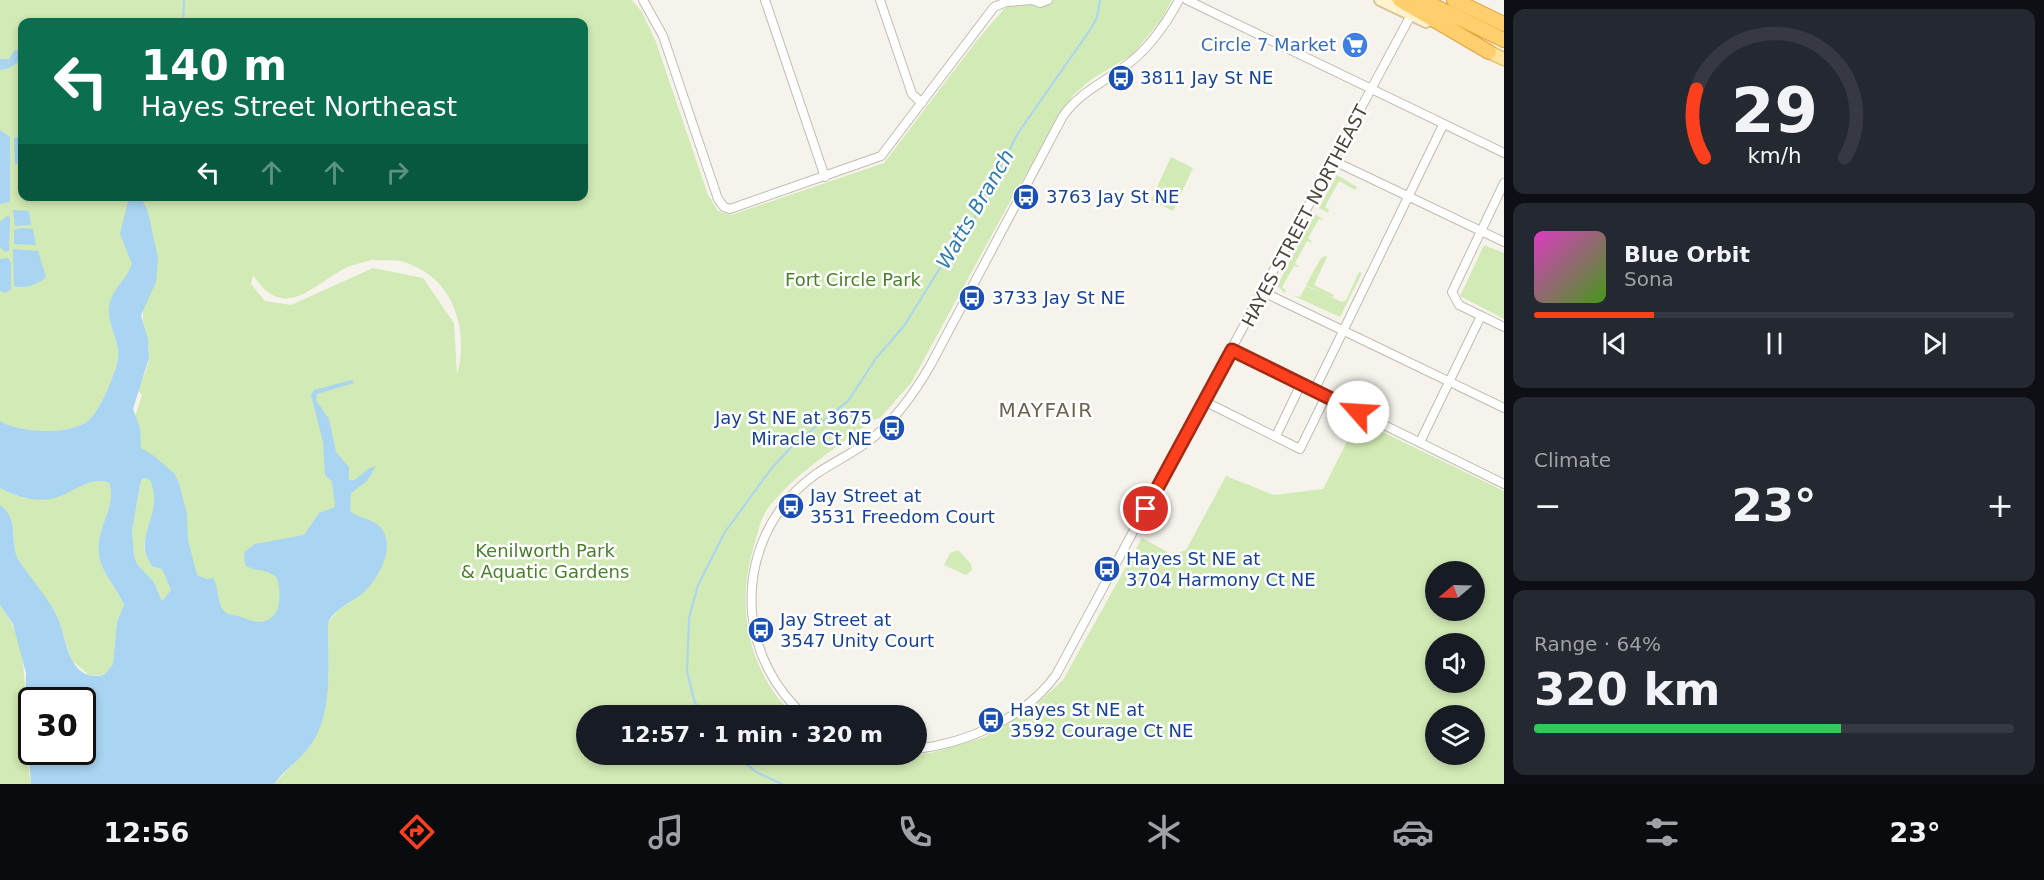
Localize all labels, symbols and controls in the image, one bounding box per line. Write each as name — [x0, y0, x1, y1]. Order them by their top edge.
supermarket icon: Circle 7 Market — [1340, 30, 1370, 60]
place label: Circle 7 Market — [1201, 34, 1336, 55]
text: 140 m — [141, 41, 287, 90]
icon: left — [42, 42, 120, 120]
bus stop icon: 3811 Jay St NE — [1106, 63, 1136, 93]
place label: 3811 Jay St NE — [1140, 67, 1273, 88]
text: 29 — [1731, 75, 1817, 148]
text: Hayes Street Northeast — [141, 91, 457, 122]
street label: HAYES STREET NORTHEAST — [1237, 101, 1372, 330]
text: km/h — [1747, 144, 1801, 169]
water label: Watts Branch — [931, 145, 1019, 273]
icon: left — [192, 156, 225, 189]
icon: ahead — [255, 156, 288, 189]
icon: ahead — [318, 156, 351, 189]
icon: right — [381, 156, 414, 189]
bus stop icon: 3763 Jay St NE — [1011, 182, 1041, 212]
place label: 3763 Jay St NE — [1046, 186, 1179, 207]
text: Blue Orbit — [1624, 242, 1750, 267]
text: Sona — [1624, 267, 1674, 291]
park label: Fort Circle Park — [785, 269, 922, 290]
bus stop icon: 3733 Jay St NE — [957, 283, 987, 313]
place label: 3733 Jay St NE — [992, 287, 1125, 308]
icon: previous — [1598, 327, 1631, 360]
icon: pause — [1758, 327, 1791, 360]
icon: next — [1918, 327, 1951, 360]
position arrow — [1326, 380, 1390, 444]
district label: MAYFAIR — [998, 398, 1094, 422]
place label: Jay St NE at 3675 Miracle Ct NE — [714, 407, 872, 449]
bus stop icon: Jay St NE at 3675 Miracle Ct NE — [877, 413, 907, 443]
text: Climate — [1534, 448, 1611, 472]
text: 23° — [1731, 479, 1817, 532]
pin — [1120, 483, 1171, 534]
place label: Jay Street at 3531 Freedom Court — [809, 485, 995, 527]
text: − — [1534, 486, 1562, 525]
text: + — [1986, 486, 2014, 525]
bus stop icon: Jay Street at 3531 Freedom Court — [776, 491, 806, 521]
icon: arrive — [1129, 492, 1162, 525]
park label: Kenilworth Park & Aquatic Gardens — [461, 540, 629, 582]
place label: Hayes St NE at 3704 Harmony Ct NE — [1126, 548, 1316, 590]
bus stop icon: Hayes St NE at 3704 Harmony Ct NE — [1092, 554, 1122, 584]
north arrow — [1425, 561, 1485, 621]
map controls — [1425, 561, 1485, 765]
place label: Jay Street at 3547 Unity Court — [779, 609, 934, 651]
bus stop icon: Jay Street at 3547 Unity Court — [746, 615, 776, 645]
text: Range · 64% — [1534, 632, 1661, 656]
button: sound — [1425, 633, 1485, 693]
text: 320 km — [1534, 663, 1720, 716]
speed limit sign: 30 — [18, 687, 96, 765]
place label: Hayes St NE at 3592 Courage Ct NE — [1010, 699, 1193, 741]
bus stop icon: Hayes St NE at 3592 Courage Ct NE — [976, 705, 1006, 735]
button: layers — [1425, 705, 1485, 765]
text: 12:57 · 1 min · 320 m — [620, 722, 883, 747]
icon: directions — [396, 811, 438, 853]
icon: music — [645, 811, 687, 853]
icon: phone — [894, 811, 936, 853]
icon: climate — [1143, 811, 1185, 853]
icon: car — [1392, 811, 1434, 853]
icon: filters — [1641, 811, 1683, 853]
text: 12:56 — [103, 817, 189, 848]
text: 23° — [1889, 817, 1940, 848]

